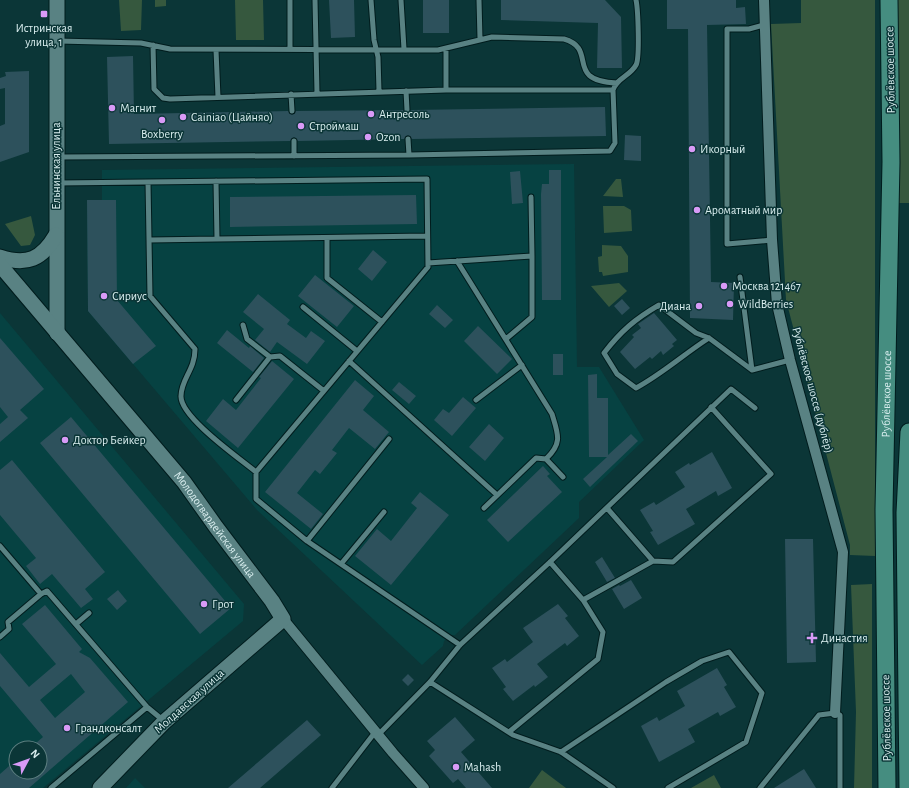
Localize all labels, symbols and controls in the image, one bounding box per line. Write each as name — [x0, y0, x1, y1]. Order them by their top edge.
marker: Истринская улица, 1 — [39, 9, 49, 19]
place label: Истринская улица, 1 — [15, 22, 73, 49]
street label: Рублёвское шоссе — [883, 26, 898, 114]
place label: Магнит — [120, 102, 157, 114]
marker: Магнит — [107, 103, 117, 113]
place label: Антресоль — [379, 108, 429, 120]
marker: Антресоль — [366, 109, 376, 119]
place label: Cainiao (Цайняо) — [191, 111, 273, 123]
marker: Cainiao (Цайняо) — [178, 112, 188, 122]
marker: Boxberry — [157, 115, 167, 125]
place label: Строймаш — [309, 120, 359, 132]
marker: Строймаш — [296, 121, 306, 131]
street label: Ельнинская улица — [50, 122, 63, 210]
place label: Boxberry — [141, 128, 183, 141]
place label: Ozon — [376, 131, 400, 143]
marker: Ozon — [363, 132, 373, 142]
place label: Икорный — [700, 143, 745, 155]
marker: Икорный — [687, 144, 697, 154]
place label: Ароматный мир — [705, 204, 782, 216]
marker: Ароматный мир — [692, 205, 702, 215]
place label: Москва 121467 — [732, 280, 801, 292]
marker: Москва 121467 — [719, 281, 729, 291]
place label: Сириус — [112, 290, 147, 303]
marker: Сириус — [99, 291, 109, 301]
place label: WildBerries — [738, 298, 793, 310]
marker: WildBerries — [725, 299, 735, 309]
place label: Диана — [660, 300, 692, 312]
marker: Диана — [694, 301, 704, 311]
street label: Рублёвское шоссе (дублёр) — [789, 326, 836, 455]
street label: Рублёвское шоссе — [879, 350, 893, 438]
place label: Доктор Бейкер — [73, 434, 146, 446]
marker: Доктор Бейкер — [60, 435, 70, 445]
street label: Молодогвардейская улица — [172, 469, 258, 580]
place label: Грот — [212, 598, 234, 610]
marker: Грот — [199, 599, 209, 609]
marker: Династия — [806, 632, 818, 644]
place label: Династия — [821, 632, 868, 644]
street label: Молдавская улица — [152, 666, 227, 736]
street label: Рублёвское шоссе — [879, 674, 894, 762]
place label: Грандконсалт — [75, 722, 142, 734]
marker: Грандконсалт — [62, 723, 72, 733]
north arrow — [8, 740, 48, 780]
text: N — [29, 747, 42, 760]
place label: Mahash — [464, 761, 501, 773]
marker: Mahash — [451, 762, 461, 772]

